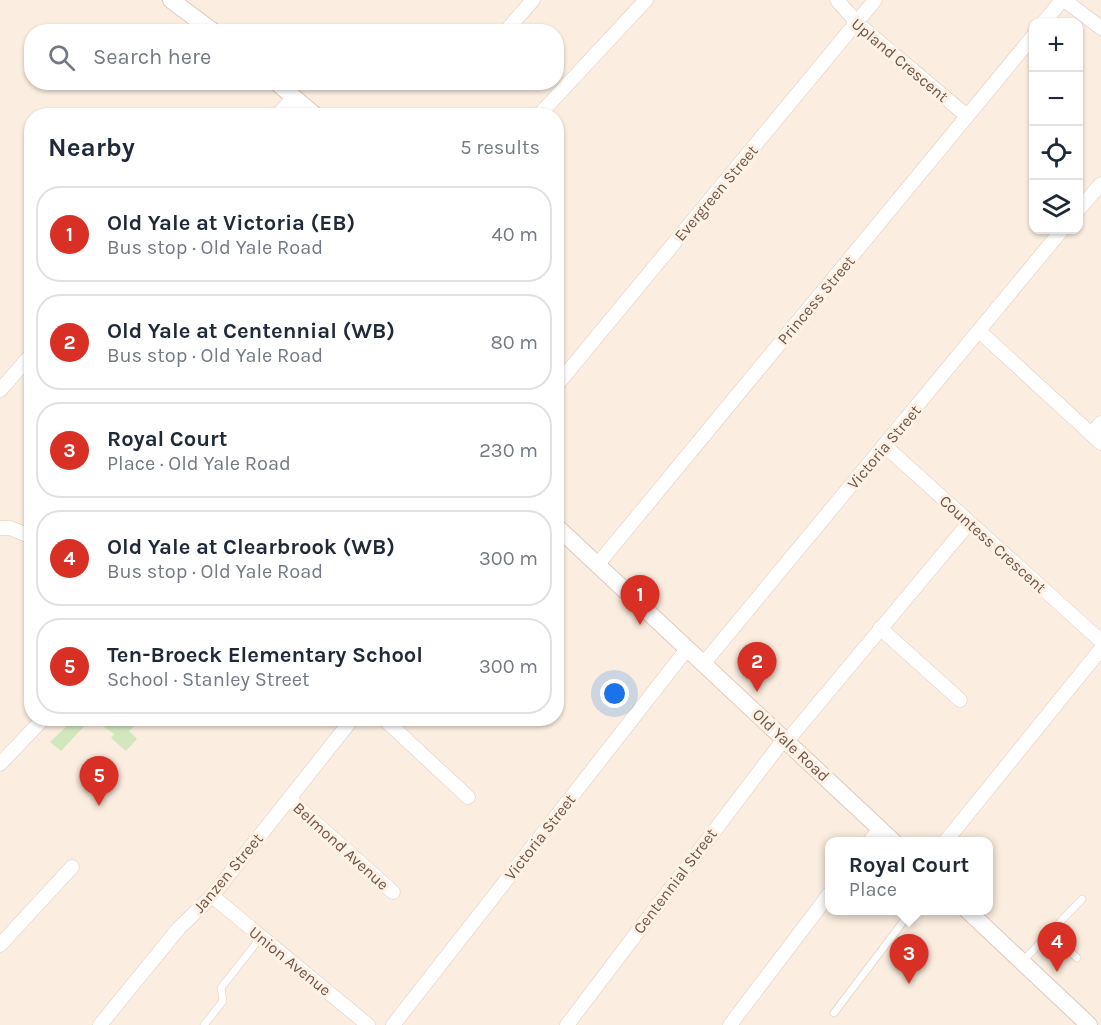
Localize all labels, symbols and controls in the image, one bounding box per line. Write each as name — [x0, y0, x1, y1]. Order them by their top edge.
street label: Upland Crescent — [848, 14, 952, 106]
map controls — [1029, 18, 1083, 234]
button: + — [1029, 18, 1083, 72]
search box — [24, 24, 564, 90]
icon: search — [45, 41, 78, 74]
text: Search here — [93, 44, 211, 70]
button: − — [1029, 72, 1083, 126]
button: locate — [1029, 126, 1083, 180]
text: Nearby — [48, 132, 135, 163]
text: 5 results — [460, 136, 540, 159]
street label: Evergreen Street — [670, 141, 762, 245]
button: layers — [1029, 180, 1083, 234]
text: Old Yale at Victoria (EB) — [107, 210, 355, 236]
text: 1 — [66, 223, 73, 246]
text: 40 m — [492, 223, 538, 246]
text: Bus stop · Old Yale Road — [107, 236, 323, 259]
street label: Princess Street — [773, 252, 859, 348]
text: Old Yale at Centennial (WB) — [107, 318, 395, 344]
text: 2 — [63, 331, 76, 354]
text: 80 m — [490, 331, 538, 354]
text: Bus stop · Old Yale Road — [107, 344, 323, 367]
street label: Victoria Street — [843, 401, 925, 493]
text: Royal Court — [107, 426, 227, 452]
text: 3 — [63, 439, 76, 462]
text: 230 m — [479, 439, 538, 462]
text: Place · Old Yale Road — [107, 452, 291, 475]
street label: Countess Crescent — [936, 491, 1050, 597]
text: Old Yale at Clearbrook (WB) — [107, 534, 395, 560]
text: 4 — [64, 547, 75, 570]
text: 300 m — [479, 547, 538, 570]
text: Bus stop · Old Yale Road — [107, 560, 323, 583]
pin: 1 — [620, 576, 660, 625]
text: Ten-Broeck Elementary School — [107, 642, 423, 668]
pin: 2 — [738, 642, 777, 692]
text: 5 — [64, 655, 75, 678]
text: 300 m — [479, 655, 538, 678]
text: School · Stanley Street — [107, 668, 310, 691]
your location — [600, 679, 629, 708]
street label: Old Yale Road — [749, 705, 833, 785]
pin: 5 — [80, 756, 118, 806]
street label: Victoria Street — [501, 790, 579, 884]
street label: Belmond Avenue — [289, 798, 393, 894]
street label: Centennial Street — [629, 825, 721, 937]
street label: Janzen Street — [189, 829, 267, 917]
popup — [825, 837, 993, 915]
text: Royal Court — [849, 852, 969, 878]
text: Place — [849, 878, 897, 901]
street label: Union Avenue — [245, 922, 335, 1000]
pin: 4 — [1038, 922, 1076, 972]
pin: 3 — [890, 934, 928, 984]

